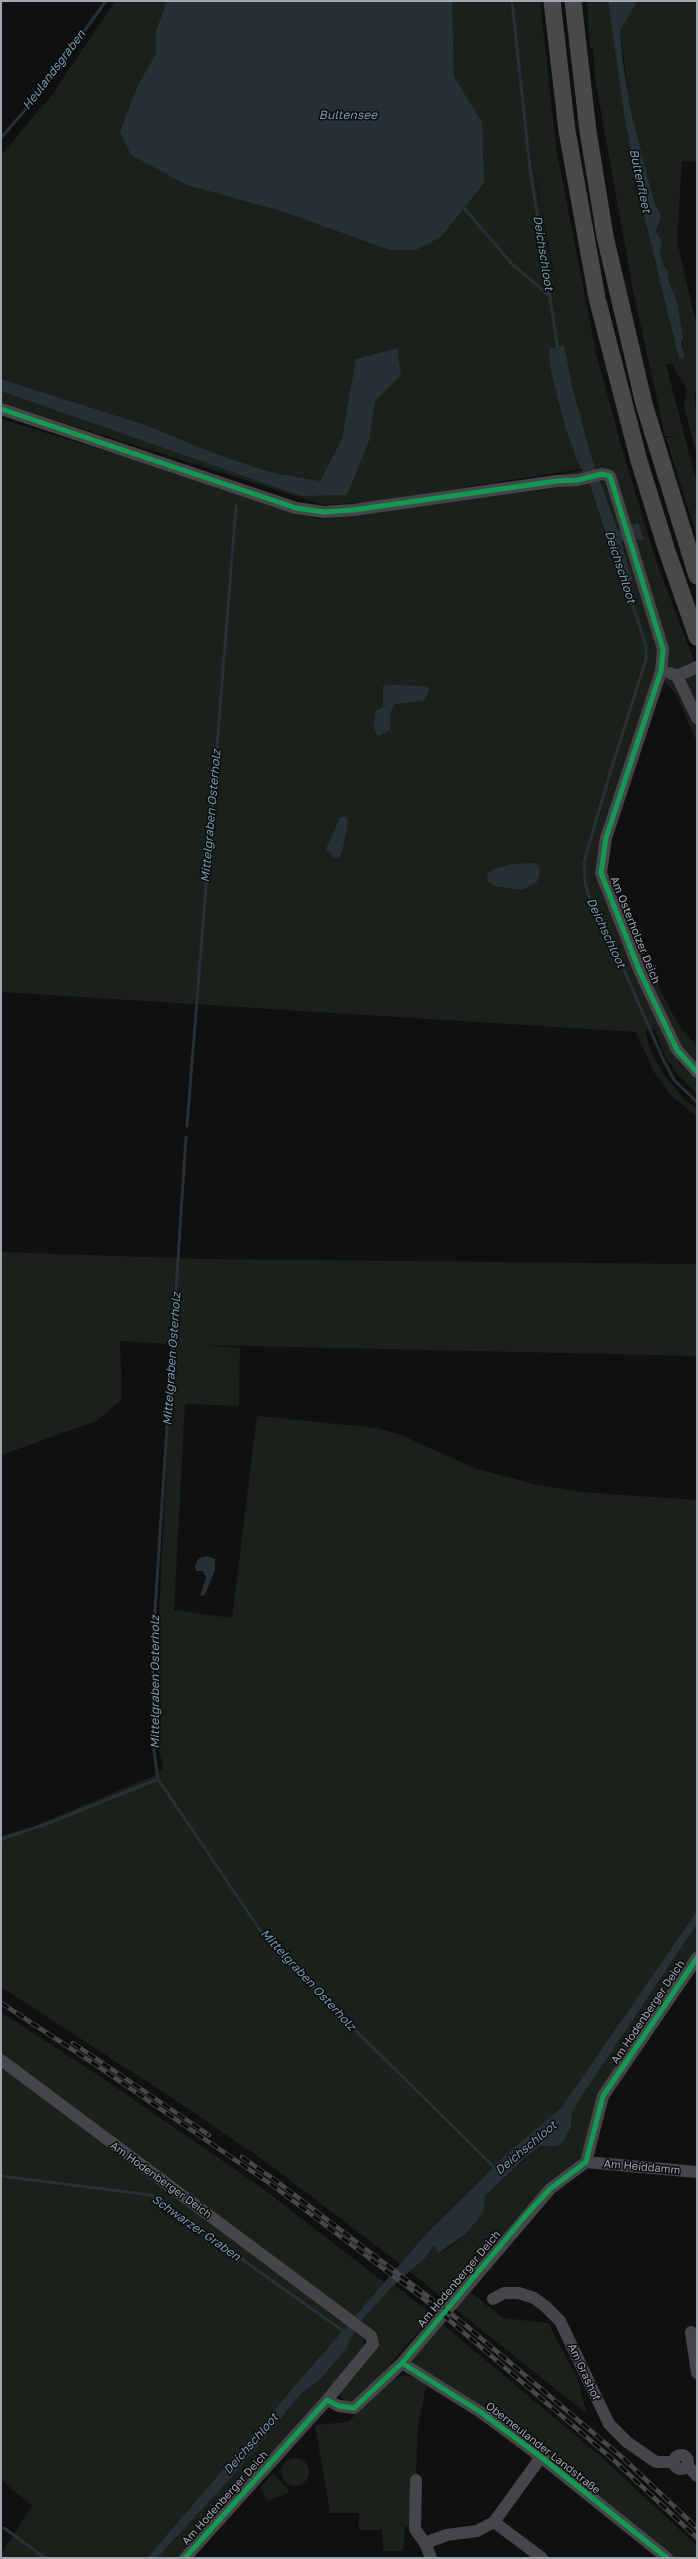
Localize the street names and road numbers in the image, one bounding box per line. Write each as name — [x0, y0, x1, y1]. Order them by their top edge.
street label: Am Osterholzer Deich — [607, 874, 663, 986]
street label: Am Hodenberger Deich — [608, 1958, 688, 2066]
street label: Am Hodenberger Deich — [108, 2139, 214, 2221]
street label: Am Heiddamm — [603, 2157, 681, 2177]
street label: Am Hodenberger Deich — [415, 2228, 503, 2330]
street label: Am Grashof — [565, 2342, 603, 2402]
street label: Oberneulander Landstraße — [483, 2399, 603, 2497]
street label: Am Hodenberger Deich — [179, 2448, 271, 2548]

